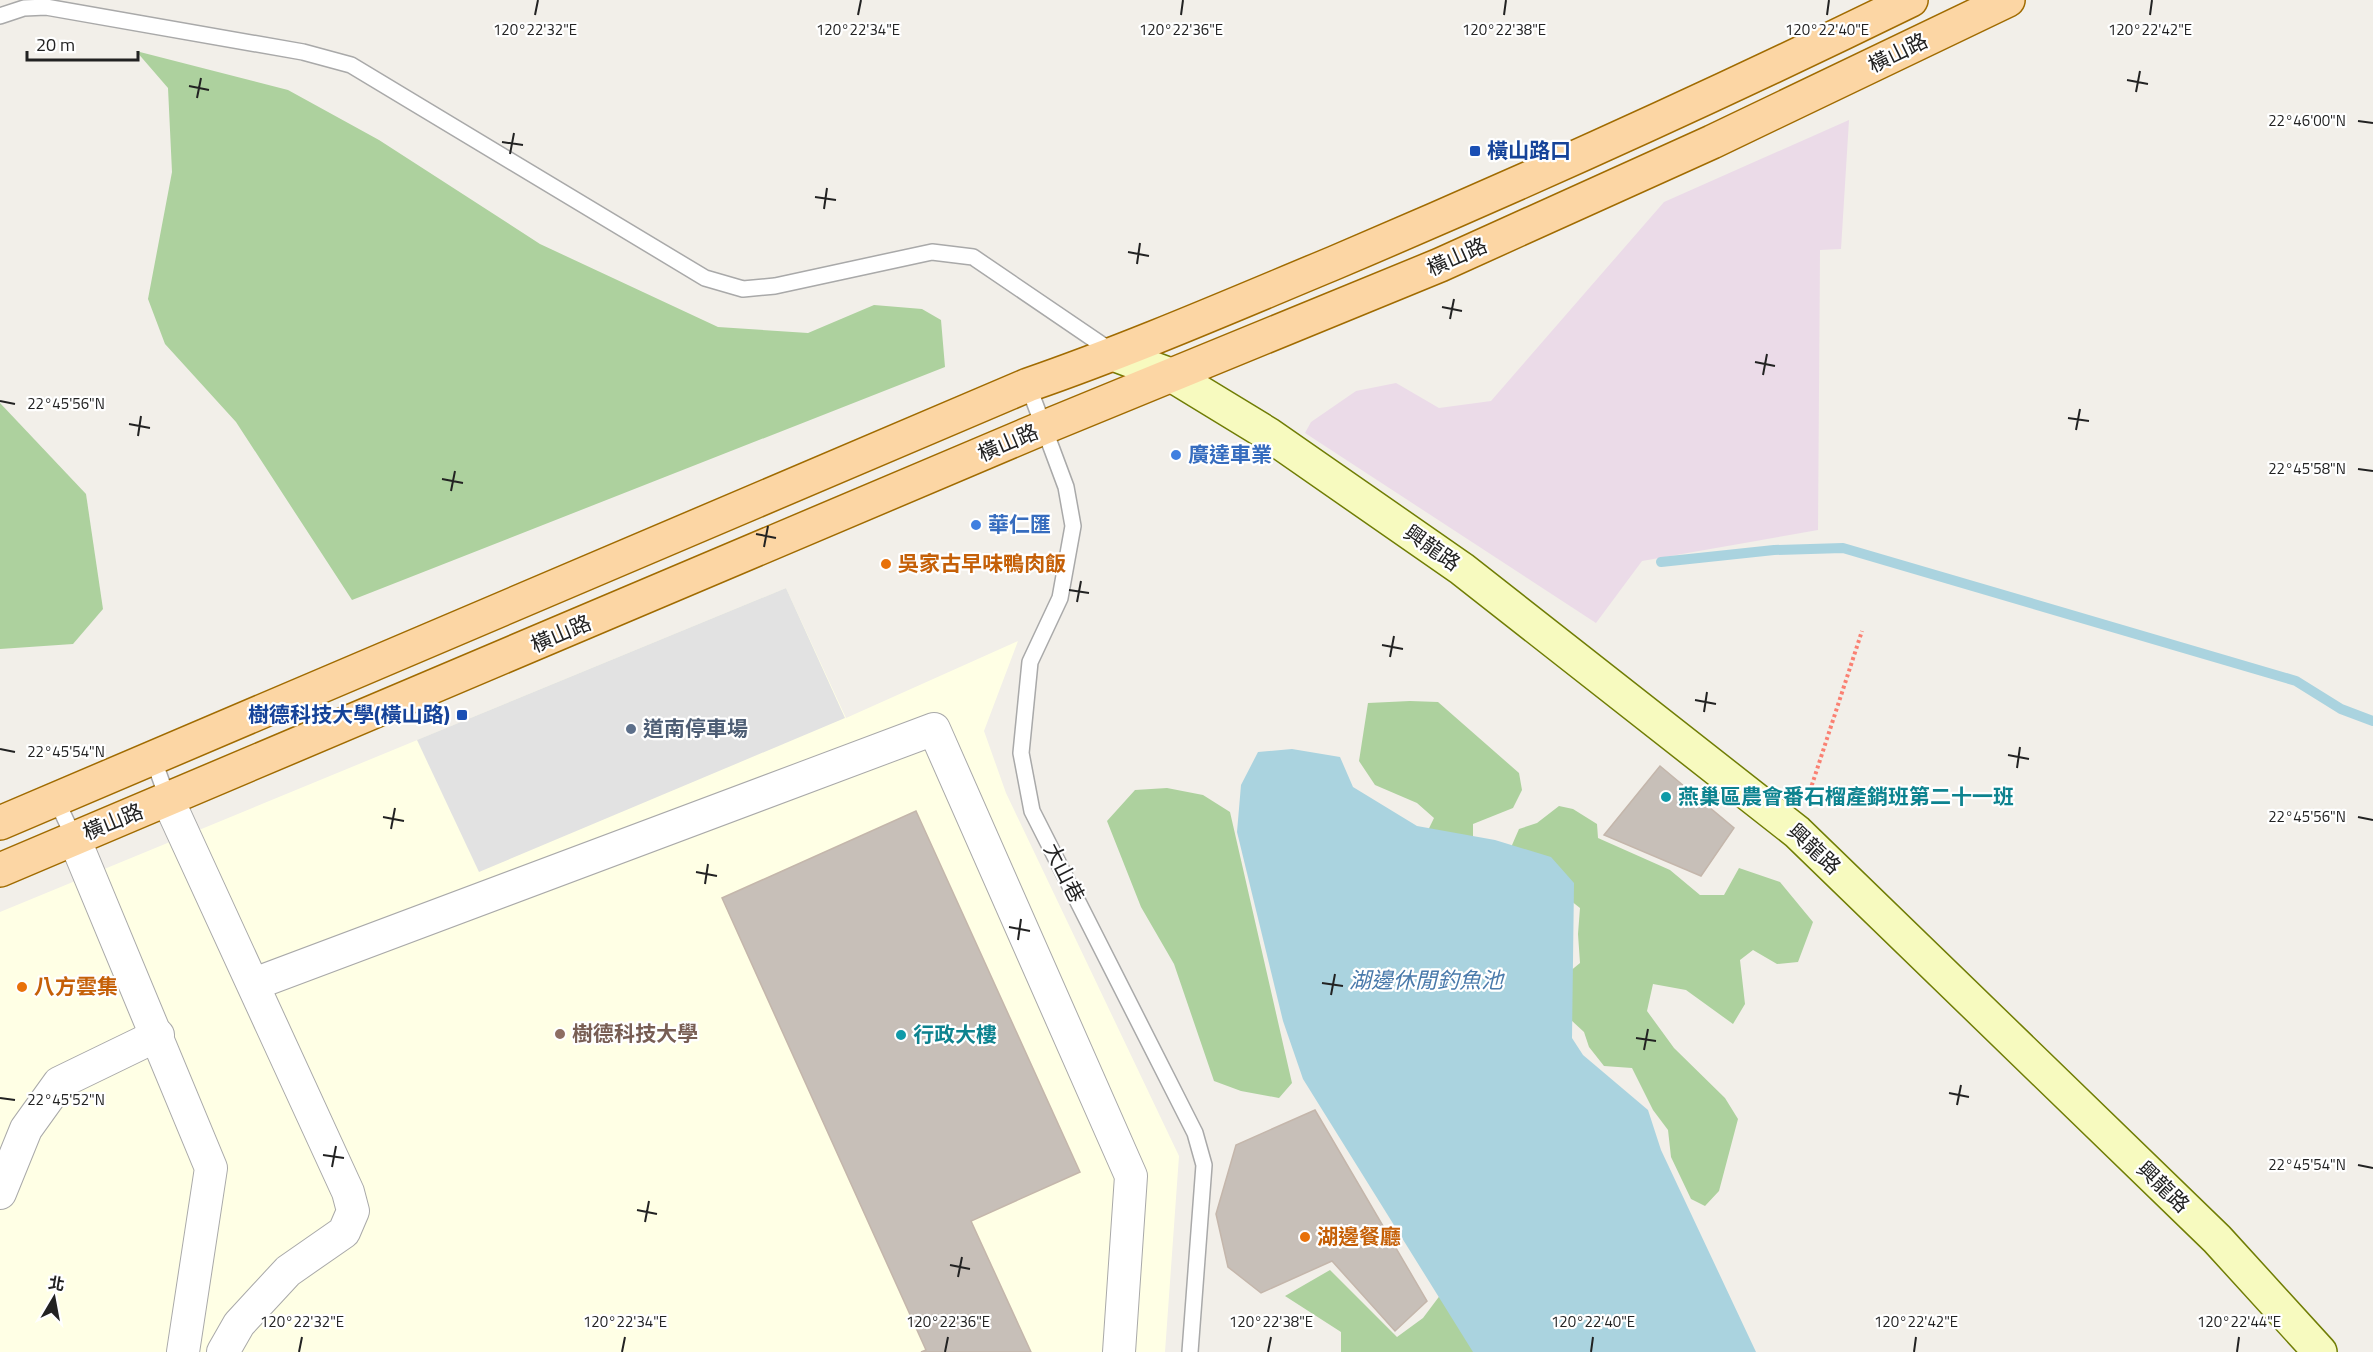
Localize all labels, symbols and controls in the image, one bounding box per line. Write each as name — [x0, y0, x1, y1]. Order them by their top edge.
text: 120°22'32"E — [493, 18, 577, 41]
text: 120°22'34"E — [816, 18, 900, 41]
text: 120°22'36"E — [1139, 18, 1223, 41]
text: 120°22'38"E — [1462, 18, 1546, 41]
text: 120°22'40"E — [1785, 18, 1869, 41]
text: 120°22'42"E — [2108, 18, 2192, 41]
scale bar — [27, 24, 138, 62]
street label: 橫山路 — [1862, 24, 1933, 80]
text: 20 m — [36, 31, 75, 58]
text: 22°46'00"N — [2268, 109, 2346, 132]
place label: 橫山路口 — [1487, 134, 1571, 166]
marker: 橫山路口 — [1468, 144, 1482, 158]
street label: 橫山路 — [1421, 229, 1492, 284]
text: 22°45'56"N — [27, 392, 105, 415]
street label: 橫山路 — [972, 415, 1043, 469]
place label: 廣達車業 — [1188, 438, 1272, 470]
marker: 廣達車業 — [1169, 448, 1183, 462]
text: 22°45'58"N — [2268, 457, 2346, 480]
place label: 華仁匯 — [988, 508, 1051, 540]
street label: 興龍路 — [1398, 516, 1468, 578]
marker: 華仁匯 — [969, 518, 983, 532]
place label: 吳家古早味鴨肉飯 — [898, 547, 1066, 579]
marker: 吳家古早味鴨肉飯 — [879, 557, 893, 571]
street label: 橫山路 — [525, 606, 596, 660]
place label: 樹德科技大學(橫山路) — [248, 698, 450, 730]
marker: 樹德科技大學(橫山路) — [455, 708, 469, 722]
place label: 道南停車場 — [643, 712, 748, 744]
marker: 道南停車場 — [624, 722, 638, 736]
text: 22°45'54"N — [27, 740, 105, 763]
place label: 燕巢區農會番石榴產銷班第二十一班 — [1678, 780, 2014, 812]
marker: 燕巢區農會番石榴產銷班第二十一班 — [1659, 790, 1673, 804]
street label: 橫山路 — [77, 794, 148, 848]
text: 22°45'56"N — [2268, 805, 2346, 828]
street label: 興龍路 — [1781, 815, 1849, 881]
street label: 大山巷 — [1036, 837, 1093, 908]
water label: 湖邊休閒釣魚池 — [1349, 963, 1505, 997]
place label: 八方雲集 — [34, 970, 118, 1002]
marker: 八方雲集 — [15, 980, 29, 994]
place label: 樹德科技大學 — [572, 1017, 698, 1049]
place label: 行政大樓 — [913, 1018, 997, 1050]
marker: 樹德科技大學 — [553, 1027, 567, 1041]
marker: 行政大樓 — [894, 1028, 908, 1042]
text: 22°45'52"N — [27, 1088, 105, 1111]
street label: 興龍路 — [2130, 1153, 2197, 1220]
text: 22°45'54"N — [2268, 1153, 2346, 1176]
place label: 湖邊餐廳 — [1317, 1220, 1401, 1252]
marker: 湖邊餐廳 — [1298, 1230, 1312, 1244]
north arrow — [24, 1268, 84, 1328]
text: 北 — [47, 1270, 67, 1296]
text: 120°22'32"E — [260, 1310, 344, 1333]
text: 120°22'34"E — [583, 1310, 667, 1333]
text: 120°22'36"E — [906, 1310, 990, 1333]
text: 120°22'38"E — [1229, 1310, 1313, 1333]
text: 120°22'40"E — [1551, 1310, 1635, 1333]
text: 120°22'42"E — [1874, 1310, 1958, 1333]
text: 120°22'44"E — [2197, 1310, 2281, 1333]

